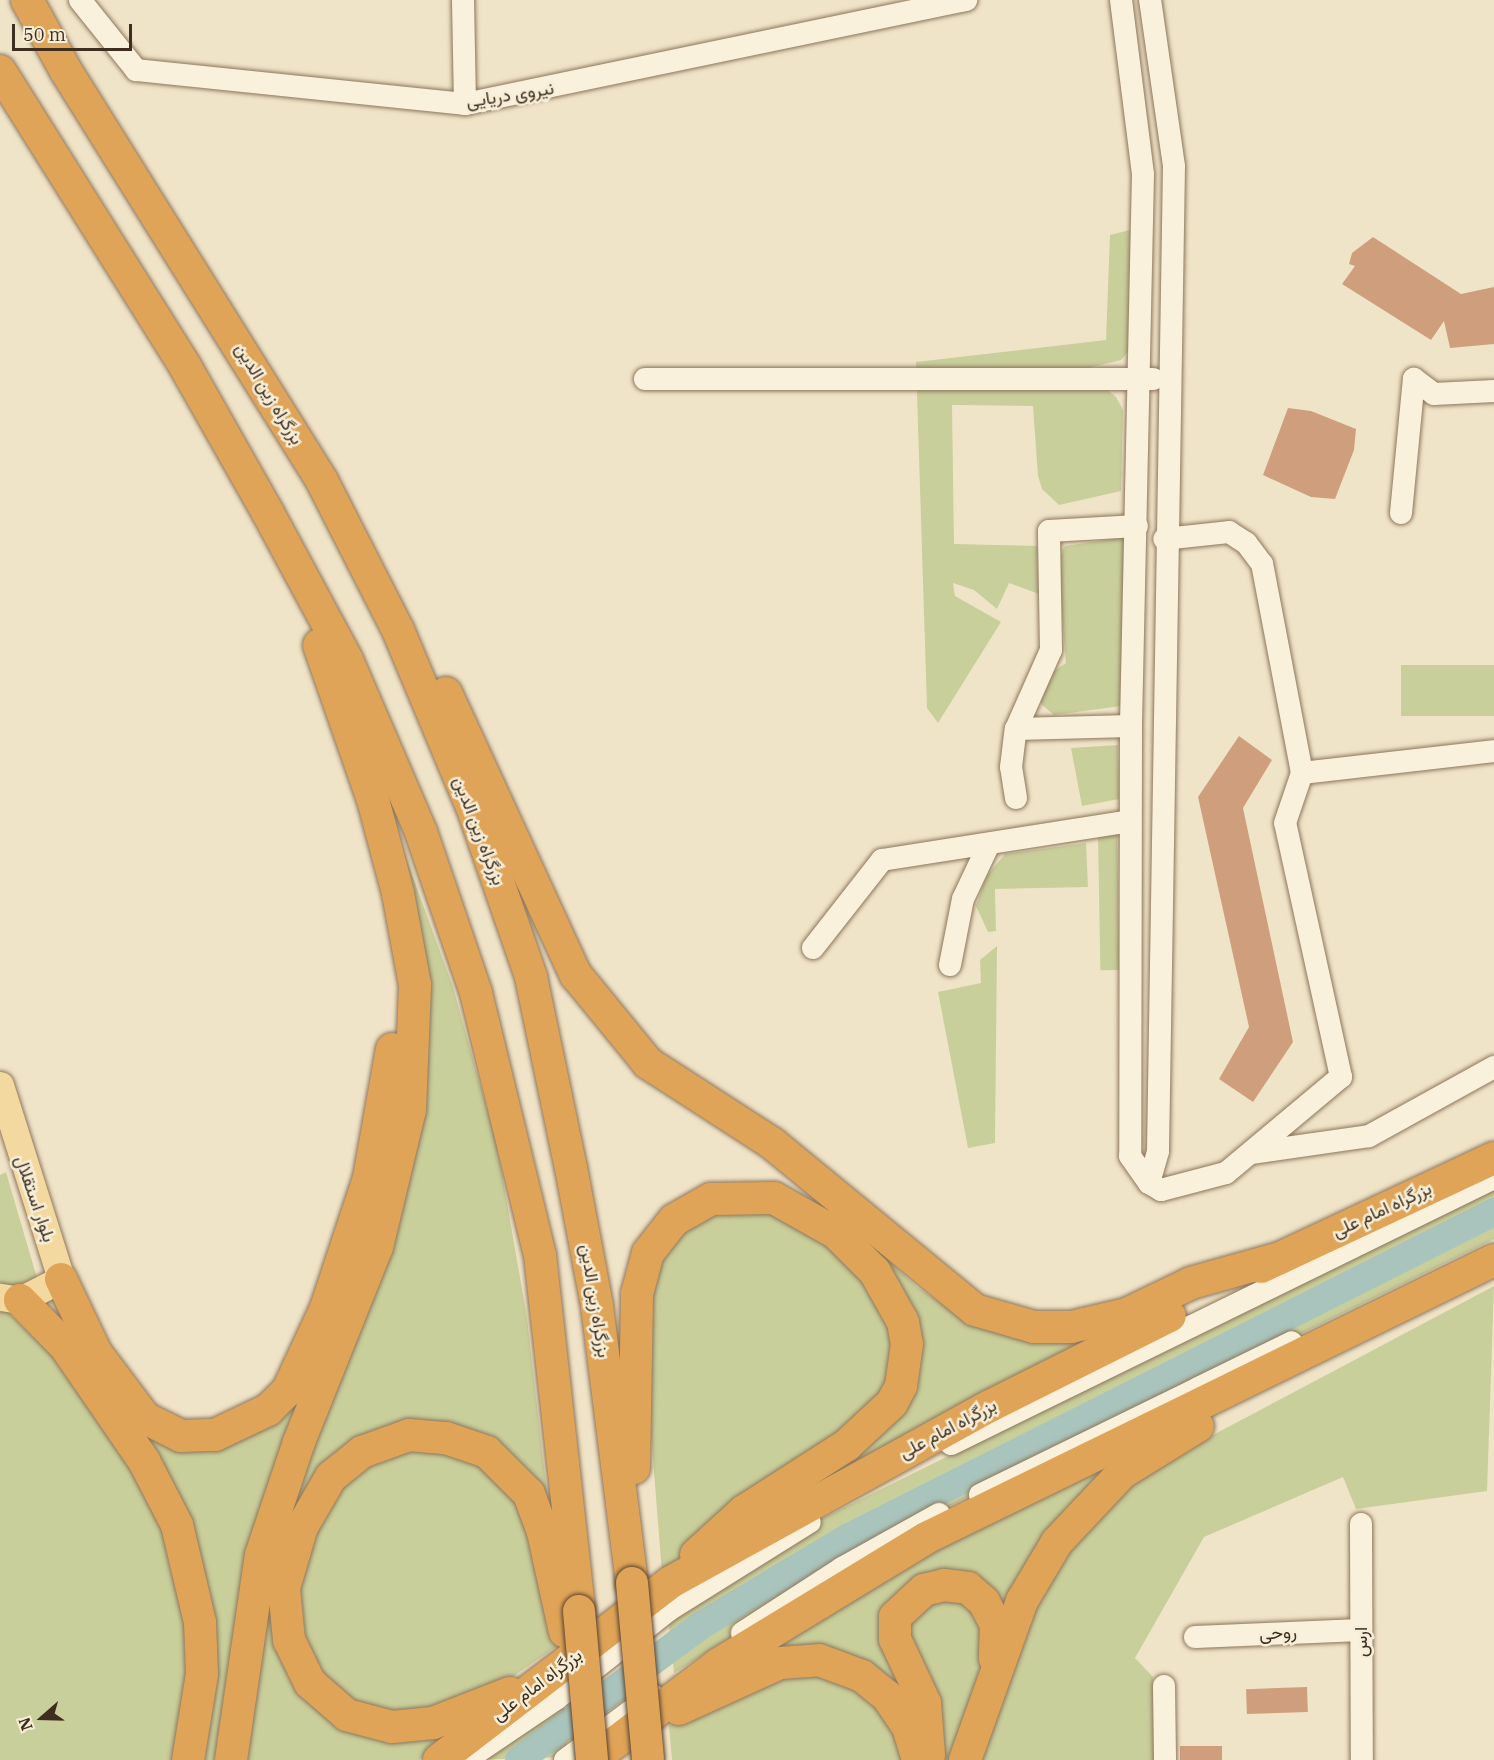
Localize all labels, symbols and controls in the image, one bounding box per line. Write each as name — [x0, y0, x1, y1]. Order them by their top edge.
scale bar — [15, 12, 135, 50]
text: 50 m — [23, 23, 66, 46]
street label: نیروی دریایی — [465, 77, 555, 113]
street label: بزرگراه زین الدین — [230, 339, 308, 449]
street label: بزرگراه زین الدین — [448, 774, 510, 888]
street label: بلوار استقلال — [10, 1153, 60, 1245]
street label: بزرگراه امام علی — [1329, 1178, 1435, 1242]
street label: بزرگراه زین الدین — [575, 1243, 615, 1359]
street label: بزرگراه امام علی — [896, 1394, 1000, 1464]
street label: روحی — [1259, 1621, 1297, 1645]
street label: ارس — [1350, 1627, 1372, 1657]
street label: بزرگراه امام علی — [488, 1644, 586, 1726]
north arrow — [12, 1688, 72, 1748]
text: N — [14, 1715, 37, 1734]

